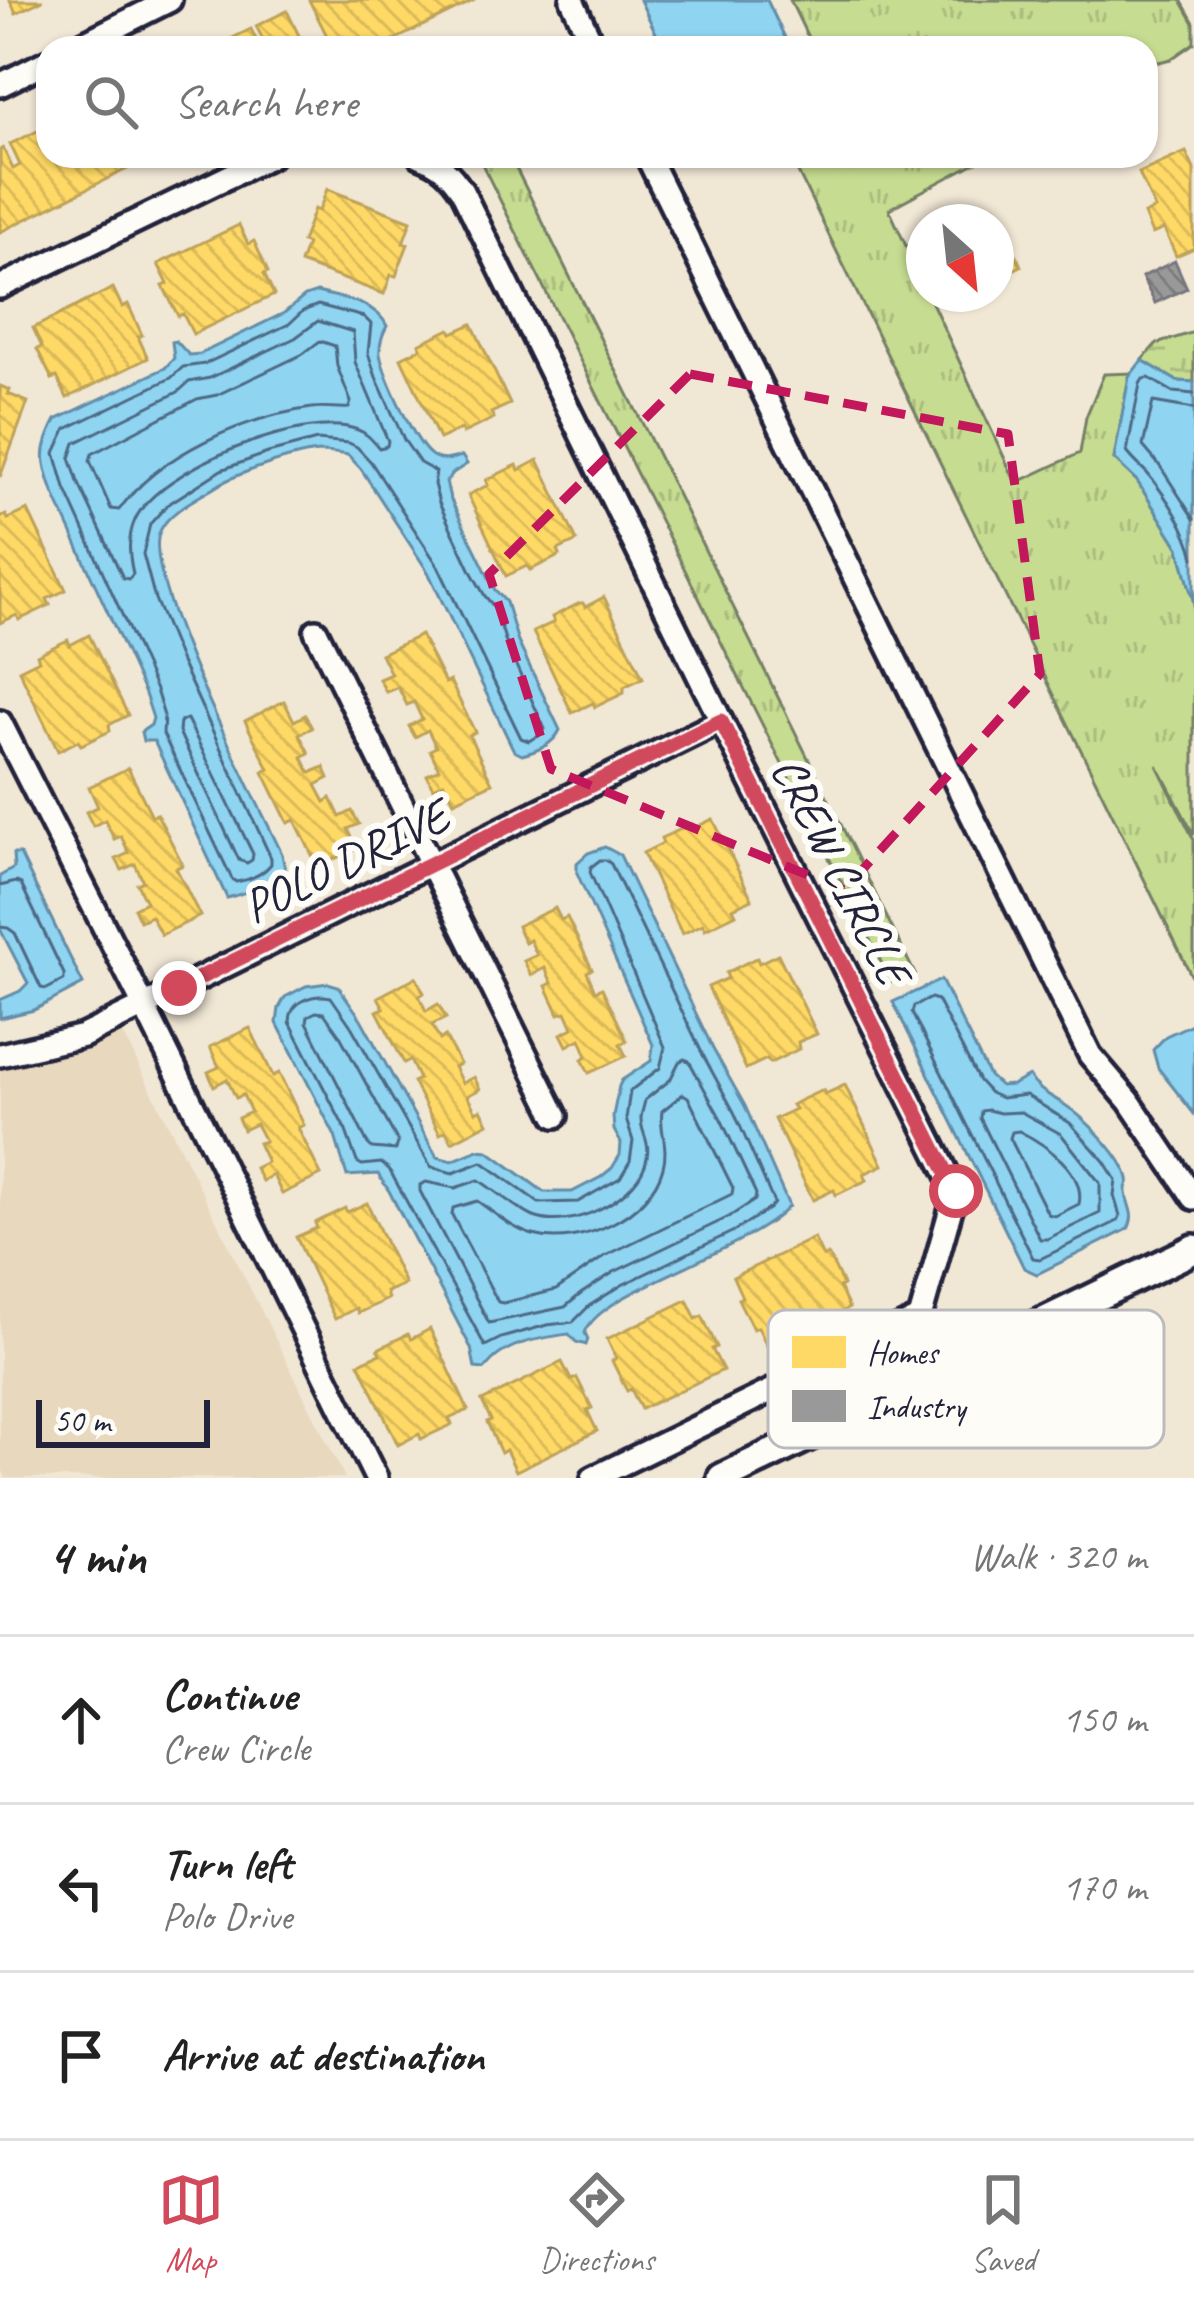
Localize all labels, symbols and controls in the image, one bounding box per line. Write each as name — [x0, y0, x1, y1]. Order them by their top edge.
search box — [36, 36, 1158, 168]
icon: search — [78, 69, 144, 135]
text: Search here — [174, 74, 357, 131]
north arrow — [906, 204, 1014, 312]
street label: CREW CIRCLE — [758, 746, 927, 1000]
street label: POLO DRIVE — [233, 783, 463, 936]
route end — [152, 961, 206, 1015]
route start — [929, 1164, 983, 1218]
legend — [768, 1310, 1164, 1448]
text: Homes — [867, 1332, 940, 1374]
text: Industry — [867, 1386, 968, 1428]
scale bar — [36, 1394, 210, 1447]
text: 50 m — [54, 1400, 110, 1442]
text: 4 min — [48, 1524, 146, 1588]
text: Walk · 320 m — [970, 1532, 1146, 1581]
text: Continue — [162, 1667, 296, 1724]
icon: ahead — [48, 1687, 114, 1753]
text: 150 m — [1062, 1695, 1146, 1744]
text: Crew Circle — [162, 1724, 310, 1773]
text: Turn left — [162, 1835, 292, 1892]
icon: left — [48, 1855, 114, 1921]
text: 170 m — [1062, 1863, 1146, 1912]
text: Polo Drive — [162, 1892, 292, 1941]
icon: arrive — [48, 2023, 114, 2089]
text: Arrive at destination — [162, 2027, 484, 2084]
tab: Map — [158, 2167, 224, 2281]
tab: Directions — [540, 2167, 654, 2281]
tab: Saved — [970, 2167, 1036, 2281]

